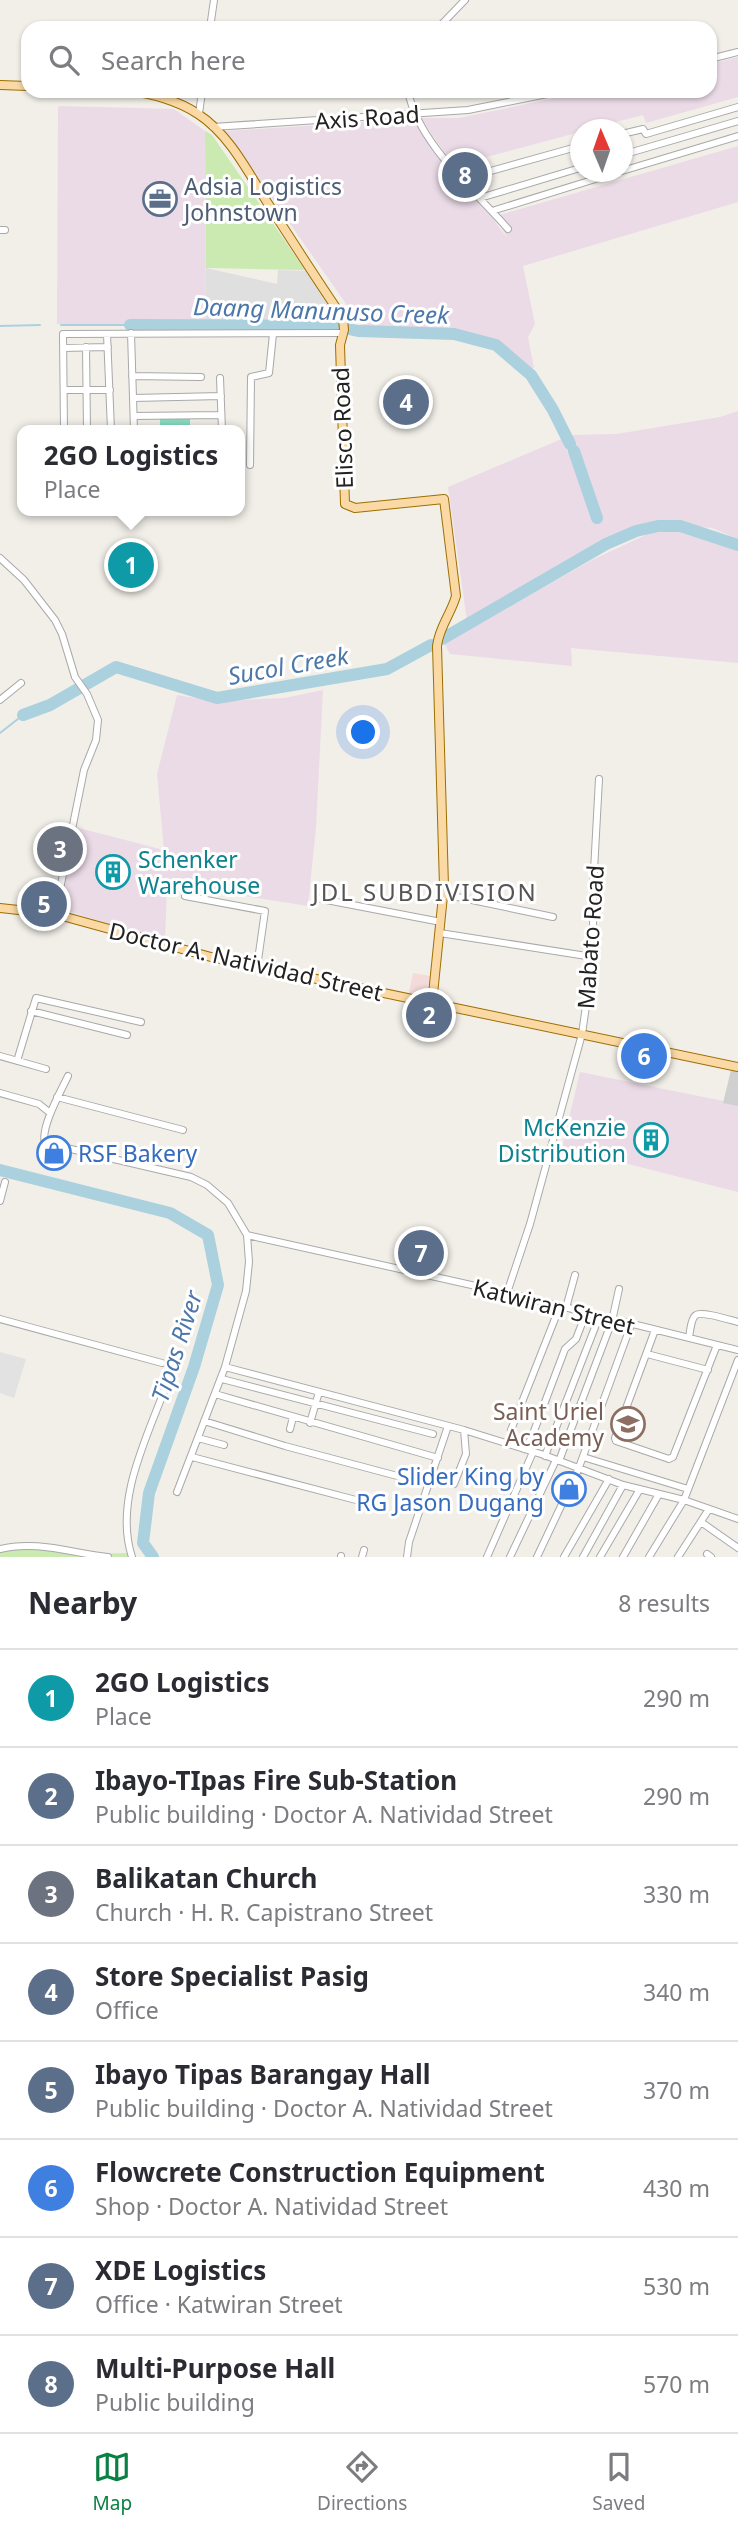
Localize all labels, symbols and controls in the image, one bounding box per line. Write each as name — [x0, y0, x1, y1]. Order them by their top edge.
search box — [21, 21, 717, 98]
icon: search — [45, 41, 83, 79]
text: Search here — [101, 42, 246, 78]
street label: Axis Road — [313, 97, 421, 137]
north arrow — [570, 119, 633, 182]
pin: 8 — [442, 149, 488, 201]
place label: Adsia Logistics Johnstown — [182, 170, 342, 228]
office icon: Adsia Logistics Johnstown — [141, 180, 179, 218]
water label: Daang Manunuso Creek — [193, 289, 451, 331]
street label: Elisco Road — [324, 367, 360, 489]
pin: 4 — [383, 376, 429, 428]
popup — [17, 425, 245, 516]
text: 2GO Logistics — [44, 437, 218, 473]
text: Place — [44, 473, 100, 505]
pin: 1 — [108, 539, 154, 591]
water label: Sucol Creek — [225, 638, 352, 692]
your location — [346, 715, 380, 749]
pin: 3 — [37, 823, 83, 875]
place label: Schenker Warehouse — [138, 843, 260, 901]
building icon: Schenker Warehouse — [94, 853, 132, 891]
street label: Mabato Road — [569, 864, 611, 1010]
district label: JDL SUBDIVISION — [310, 875, 538, 908]
pin: 5 — [21, 878, 67, 930]
street label: Doctor A. Natividad Street — [106, 914, 386, 1008]
pin: 2 — [406, 989, 452, 1041]
pin: 6 — [621, 1030, 667, 1082]
place label: McKenzie Distribution — [498, 1111, 626, 1169]
building icon: McKenzie Distribution — [632, 1121, 670, 1159]
shop icon: RSF Bakery — [35, 1134, 73, 1172]
place label: RSF Bakery — [78, 1137, 197, 1169]
pin: 7 — [398, 1227, 444, 1279]
street label: Katwiran Street — [470, 1270, 638, 1342]
water label: Tipas River — [143, 1285, 210, 1406]
place label: Saint Uriel Academy — [493, 1395, 604, 1453]
school or university icon: Saint Uriel Academy — [609, 1405, 647, 1443]
place label: Slider King by RG Jason Dugang — [356, 1460, 544, 1518]
shop icon: Slider King by RG Jason Dugang — [550, 1470, 588, 1508]
text: Nearby — [28, 1582, 137, 1623]
text: 8 results — [618, 1587, 710, 1619]
text: 2GO Logistics — [95, 1664, 270, 1700]
text: 1 — [44, 1682, 58, 1714]
text: 290 m — [643, 1682, 710, 1714]
text: Place — [95, 1700, 152, 1732]
text: Ibayo-TIpas Fire Sub-Station — [95, 1762, 457, 1798]
text: 2 — [44, 1780, 58, 1812]
text: 290 m — [643, 1780, 710, 1812]
text: Public building · Doctor A. Natividad Street — [95, 1798, 553, 1830]
text: Balikatan Church — [95, 1860, 318, 1896]
text: 3 — [44, 1878, 58, 1910]
text: 330 m — [643, 1878, 710, 1910]
text: Church · H. R. Capistrano Street — [95, 1896, 433, 1928]
text: Store Specialist Pasig — [95, 1958, 369, 1994]
text: 4 — [44, 1976, 58, 2008]
text: 340 m — [643, 1976, 710, 2008]
text: Office — [95, 1994, 159, 2026]
text: Ibayo Tipas Barangay Hall — [95, 2056, 431, 2092]
text: 5 — [44, 2074, 58, 2106]
text: 370 m — [643, 2074, 710, 2106]
text: Public building · Doctor A. Natividad Street — [95, 2092, 553, 2124]
text: Flowcrete Construction Equipment — [95, 2154, 545, 2190]
text: 6 — [44, 2172, 58, 2204]
text: 430 m — [643, 2172, 710, 2204]
text: Shop · Doctor A. Natividad Street — [95, 2190, 448, 2222]
text: XDE Logistics — [95, 2252, 266, 2288]
text: 7 — [44, 2270, 58, 2302]
text: 530 m — [643, 2270, 710, 2302]
text: Office · Katwiran Street — [95, 2288, 343, 2320]
text: Multi-Purpose Hall — [95, 2350, 335, 2386]
text: 8 — [44, 2368, 58, 2400]
text: 570 m — [643, 2368, 710, 2400]
text: Public building — [95, 2386, 255, 2418]
tab: Map — [93, 2448, 132, 2516]
tab: Directions — [317, 2448, 407, 2516]
tab: Saved — [592, 2448, 645, 2516]

